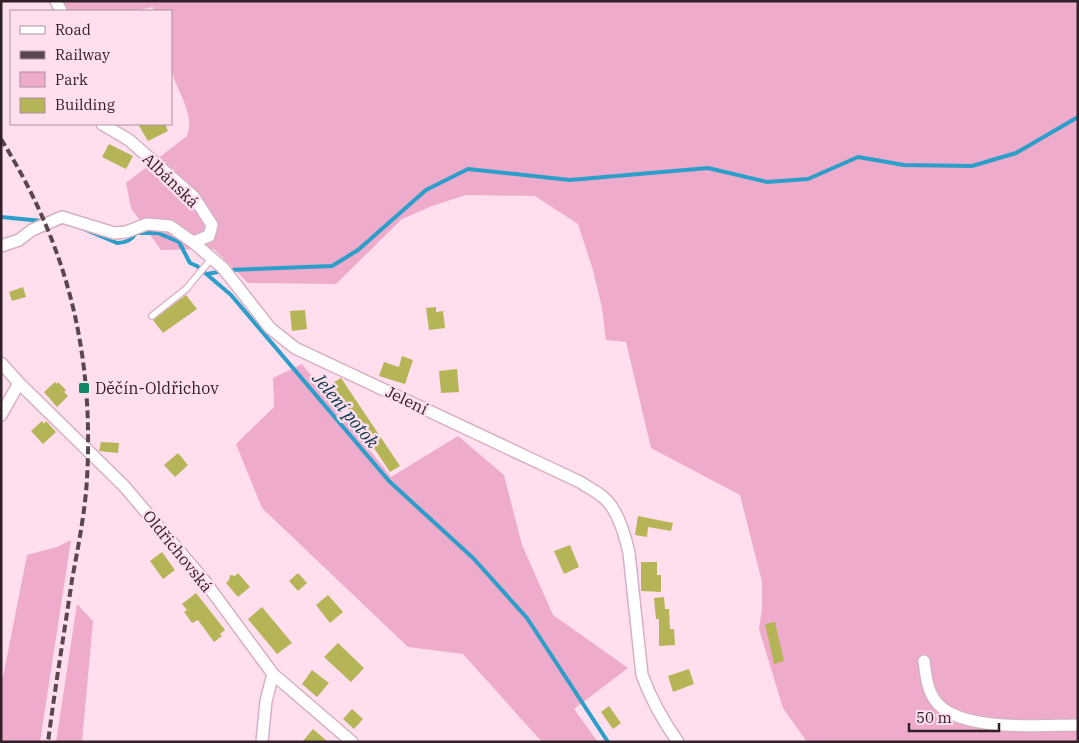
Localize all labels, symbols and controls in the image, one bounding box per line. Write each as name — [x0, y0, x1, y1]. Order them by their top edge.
legend — [10, 10, 172, 125]
text: Road — [55, 20, 91, 39]
text: Railway — [55, 45, 110, 64]
text: Park — [55, 70, 88, 89]
text: Building — [55, 95, 115, 114]
street label: Albánská — [139, 148, 203, 212]
water label: Jelení potok — [307, 367, 385, 453]
place label: Děčín-Oldřichov — [95, 378, 219, 398]
marker: Děčín-Oldřichov — [77, 381, 91, 395]
street label: Jelení — [383, 381, 431, 419]
street label: Oldřichovská — [139, 506, 217, 596]
scale bar — [909, 700, 999, 732]
text: 50 m — [916, 708, 952, 727]

